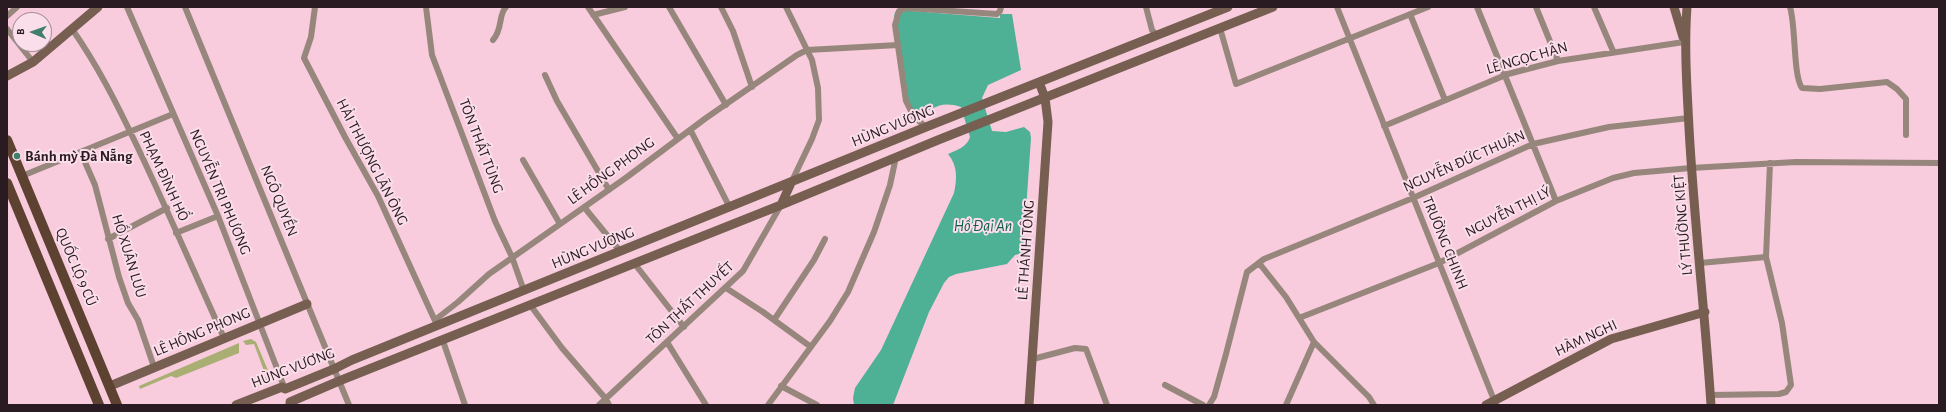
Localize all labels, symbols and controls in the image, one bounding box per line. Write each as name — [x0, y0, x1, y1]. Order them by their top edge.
north arrow — [12, 12, 52, 52]
text: B — [15, 28, 26, 35]
street label: LÊ NGỌC HÂN — [1484, 38, 1570, 78]
street label: HẢI THƯỢNG LÃN ÔNG — [332, 96, 412, 228]
street label: TÔN THẤT TÙNG — [455, 96, 507, 196]
street label: HÙNG VƯƠNG — [849, 101, 937, 151]
street label: NGUYỄN TRI PHƯƠNG — [185, 126, 255, 258]
street label: NGUYỄN ĐỨC THUẬN — [1400, 126, 1528, 196]
street label: PHẠM ĐÌNH HỔ — [135, 128, 193, 224]
street label: LÊ HỒNG PHONG — [564, 133, 658, 209]
place label: Bánh mỳ Đà Nẵng — [25, 147, 132, 165]
marker: Bánh mỳ Đà Nẵng — [12, 151, 22, 161]
street label: NGÔ QUYỀN — [257, 163, 301, 239]
street label: LÝ THƯỜNG KIỆT — [1670, 174, 1696, 276]
street label: NGUYỄN THỊ LÝ — [1462, 183, 1554, 241]
street label: TRƯỜNG CHINH — [1418, 194, 1472, 292]
street label: LÊ THÁNH TÔNG — [1014, 199, 1038, 301]
street label: HỒ XUÂN LƯU — [108, 212, 150, 300]
water label: Hồ Đại An — [954, 216, 1012, 236]
street label: HÙNG VƯƠNG — [549, 223, 637, 273]
street label: QUỐC LỘ 9 CŨ — [51, 225, 101, 309]
street label: TÔN THẤT THUYẾT — [642, 258, 738, 348]
street label: LÊ HỒNG PHONG — [151, 304, 253, 360]
street label: HÀM NGHI — [1552, 316, 1620, 360]
street label: HÙNG VƯƠNG — [249, 344, 337, 392]

